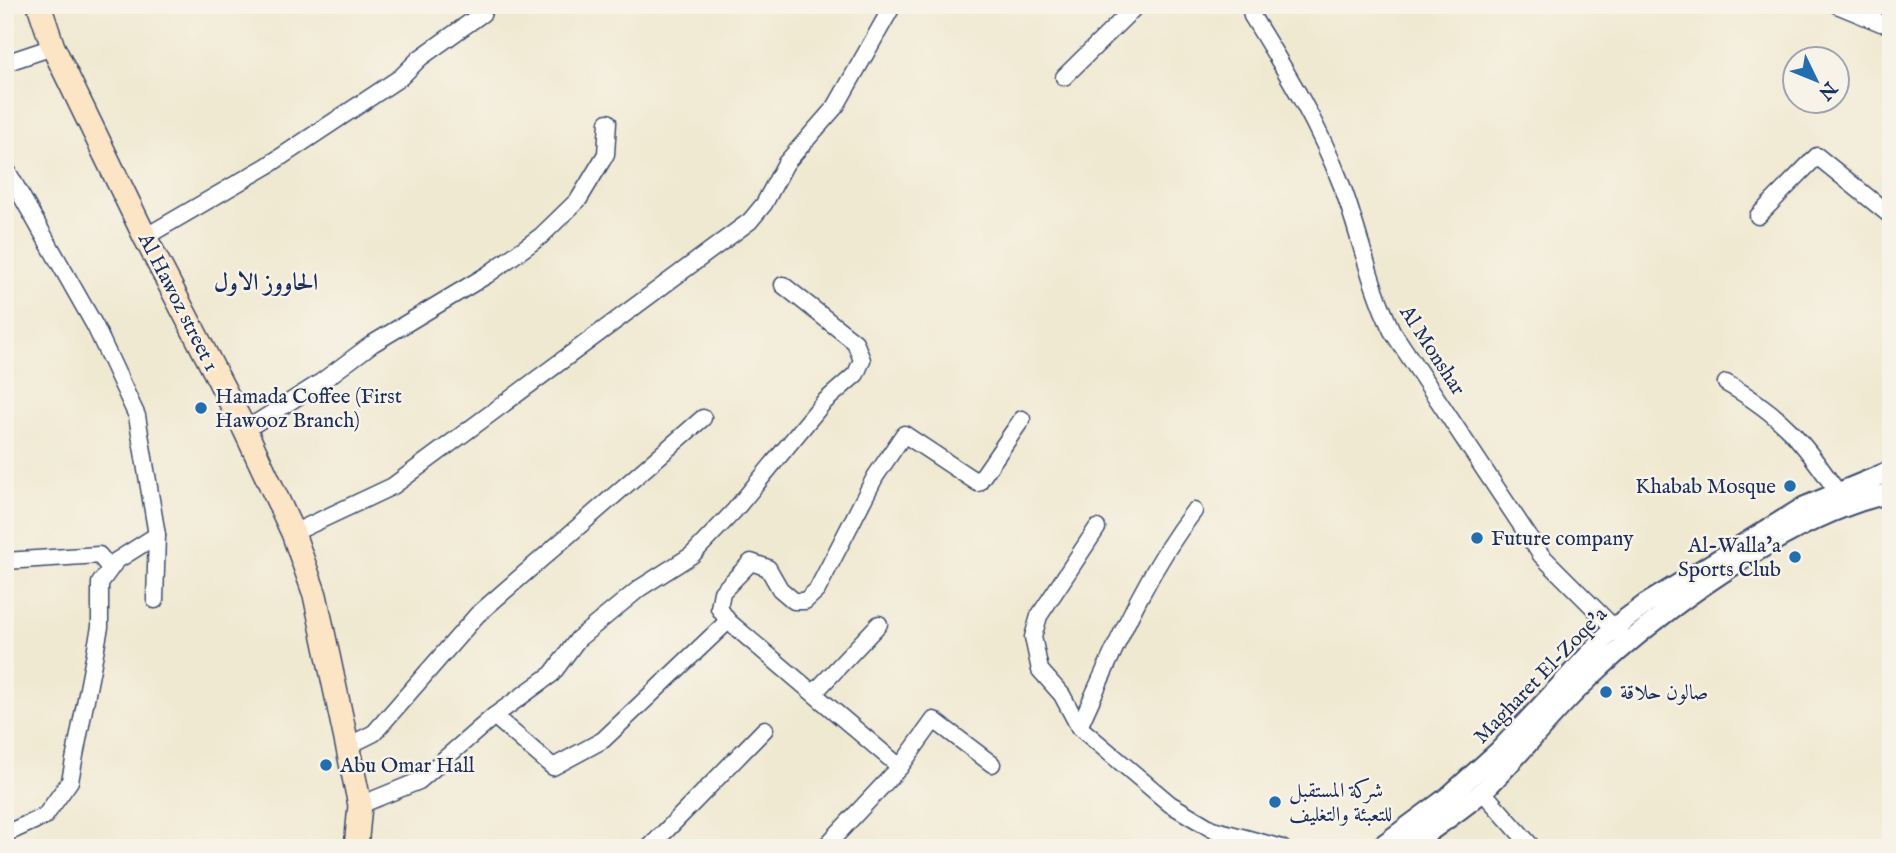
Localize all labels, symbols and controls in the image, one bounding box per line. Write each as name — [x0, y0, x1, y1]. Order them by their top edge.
north arrow — [1780, 46, 1850, 116]
text: N — [1812, 75, 1842, 105]
street label: Al Hawoz street 1 — [131, 228, 224, 376]
district label: الحاووز الاول — [214, 268, 318, 299]
street label: Al Monshar — [1392, 300, 1471, 401]
place label: Hamada Coffee (First Hawooz Branch) — [215, 384, 402, 435]
marker: Hamada Coffee (First Hawooz Branch) — [193, 400, 209, 416]
place label: Khabab Mosque — [1635, 474, 1776, 501]
marker: Khabab Mosque — [1782, 478, 1798, 494]
place label: Future company — [1491, 526, 1634, 553]
marker: Future company — [1469, 530, 1485, 546]
place label: Al-Walla’a Sports Club — [1678, 533, 1782, 584]
marker: Al-Walla’a Sports Club — [1787, 549, 1803, 565]
street label: Magharet El-Zoqe'a — [1469, 601, 1614, 750]
place label: صالون حلاقة — [1620, 680, 1708, 707]
marker: صالون حلاقة — [1598, 684, 1614, 700]
place label: Abu Omar Hall — [339, 753, 475, 780]
marker: Abu Omar Hall — [318, 757, 334, 773]
place label: شركة المستقبل للتعبئة والتغليف — [1289, 777, 1392, 829]
marker: شركة المستقبل للتعبئة والتغليف — [1267, 794, 1283, 810]

